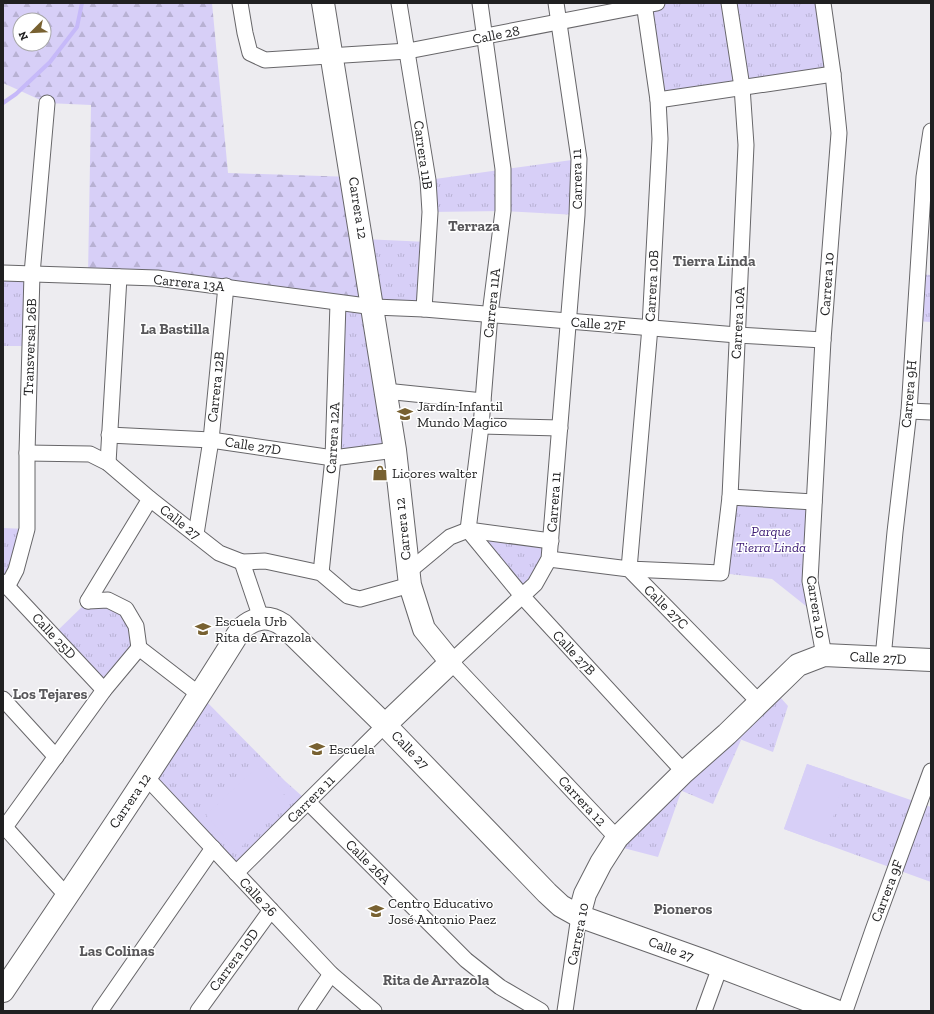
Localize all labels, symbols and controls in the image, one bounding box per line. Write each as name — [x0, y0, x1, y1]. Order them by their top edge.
north arrow — [12, 12, 52, 52]
street label: Calle 28 — [471, 22, 521, 48]
text: N — [15, 29, 31, 42]
street label: Carrera 11B — [410, 120, 436, 190]
street label: Carrera 11 — [568, 148, 586, 210]
street label: Carrera 12 — [345, 176, 371, 240]
district label: Terraza — [448, 217, 500, 235]
street label: Carrera 10B — [642, 250, 662, 322]
district label: Tierra Linda — [672, 252, 756, 270]
street label: Carrera 10 — [816, 252, 838, 316]
street label: Carrera 11A — [480, 266, 504, 339]
street label: Carrera 13A — [153, 271, 226, 295]
street label: Carrera 10A — [728, 286, 748, 360]
street label: Transversal 26B — [20, 298, 40, 396]
street label: Calle 27F — [570, 314, 626, 334]
district label: La Bastilla — [140, 320, 210, 338]
street label: Carrera 12B — [204, 351, 228, 423]
street label: Carrera 9H — [898, 359, 920, 429]
place label: Jardín Infantil Mundo Magico — [417, 398, 507, 431]
street label: Carrera 12A — [323, 401, 343, 474]
school or university icon: Jardín Infantil Mundo Magico — [396, 405, 414, 423]
street label: Calle 27D — [224, 433, 282, 459]
shop icon: Licores walter — [371, 464, 389, 482]
place label: Licores walter — [392, 465, 478, 482]
street label: Carrera 11 — [543, 471, 565, 533]
street label: Carrera 12 — [391, 497, 415, 561]
street label: Calle 27 — [156, 501, 204, 543]
park label: Parque Tierra Linda — [736, 523, 806, 556]
street label: Carrera 10 — [803, 574, 829, 640]
street label: Calle 27C — [640, 581, 692, 633]
street label: Calle 25D — [28, 609, 80, 663]
place label: Escuela Urb Rita de Arrazola — [215, 613, 312, 646]
school or university icon: Escuela Urb Rita de Arrazola — [194, 620, 212, 638]
street label: Calle 27B — [549, 627, 599, 679]
street label: Calle 27D — [849, 648, 907, 668]
district label: Los Tejares — [13, 685, 87, 703]
street label: Calle 27 — [388, 727, 433, 773]
school or university icon: Escuela — [308, 740, 326, 758]
place label: Escuela — [329, 741, 375, 758]
street label: Carrera 12 — [105, 770, 155, 832]
street label: Carrera 11 — [284, 771, 339, 826]
street label: Carrera 12 — [554, 772, 610, 830]
street label: Calle 26A — [342, 836, 395, 889]
street label: Carrera 9F — [867, 857, 907, 924]
street label: Calle 26 — [236, 874, 280, 920]
place label: Centro Educativo José Antonio Paez — [388, 895, 497, 928]
district label: Pioneros — [654, 900, 713, 918]
street label: Carrera 10 — [564, 901, 592, 967]
school or university icon: Centro Educativo José Antonio Paez — [367, 902, 385, 920]
street label: Carrera 10D — [206, 925, 262, 995]
street label: Calle 27 — [646, 933, 696, 965]
district label: Las Colinas — [79, 942, 155, 960]
district label: Rita de Arrazola — [383, 971, 490, 989]

